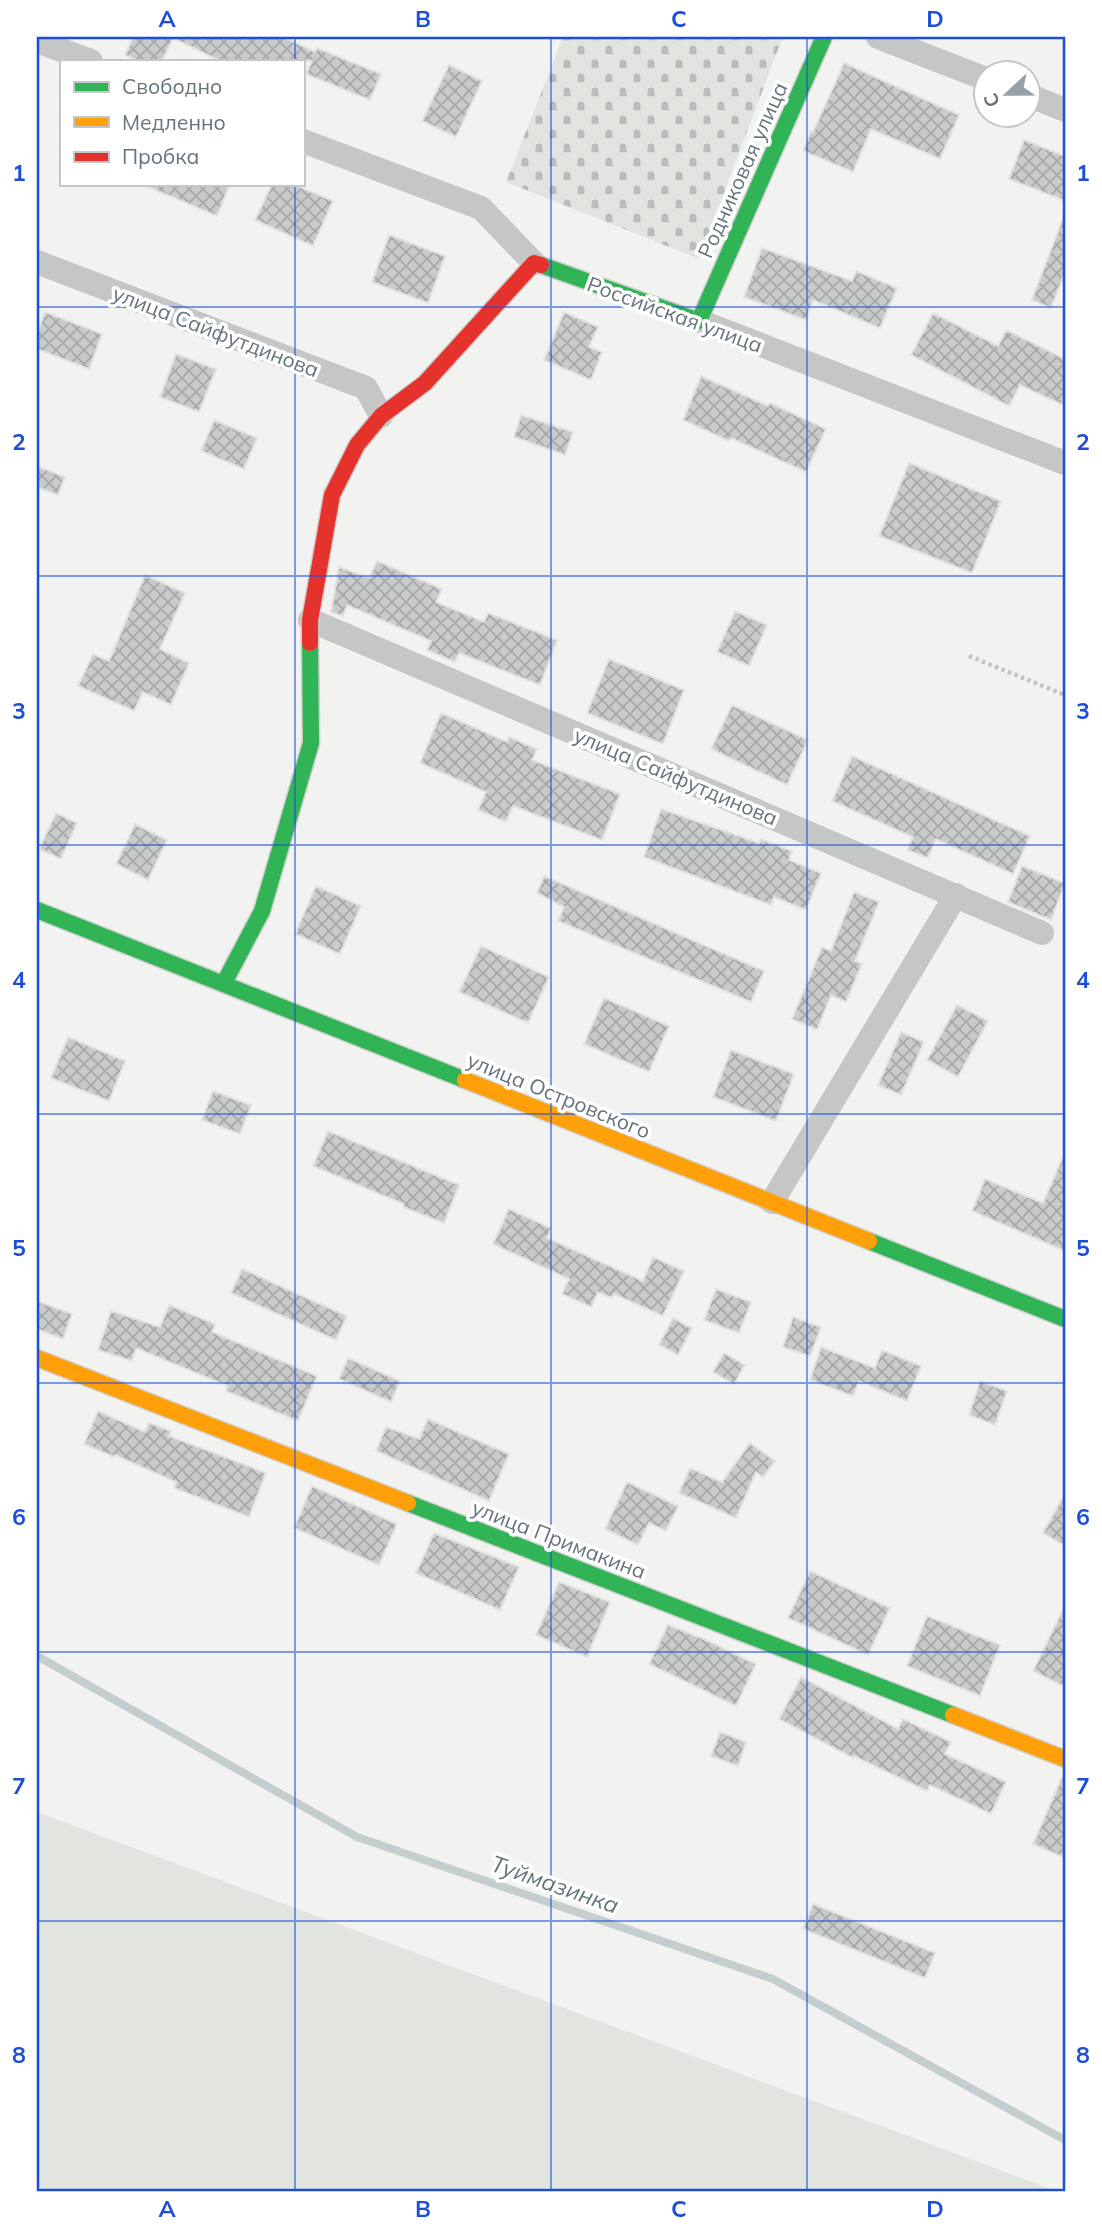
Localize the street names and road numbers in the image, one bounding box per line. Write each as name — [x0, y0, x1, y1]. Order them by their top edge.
street label: Родниковая улица — [692, 78, 792, 262]
street label: Российская улица — [584, 270, 766, 358]
street label: улица Сайфутдинова — [109, 280, 323, 382]
street label: улица Сайфутдинова — [570, 721, 782, 831]
street label: улица Островского — [464, 1046, 654, 1144]
street label: улица Примакина — [468, 1494, 650, 1584]

